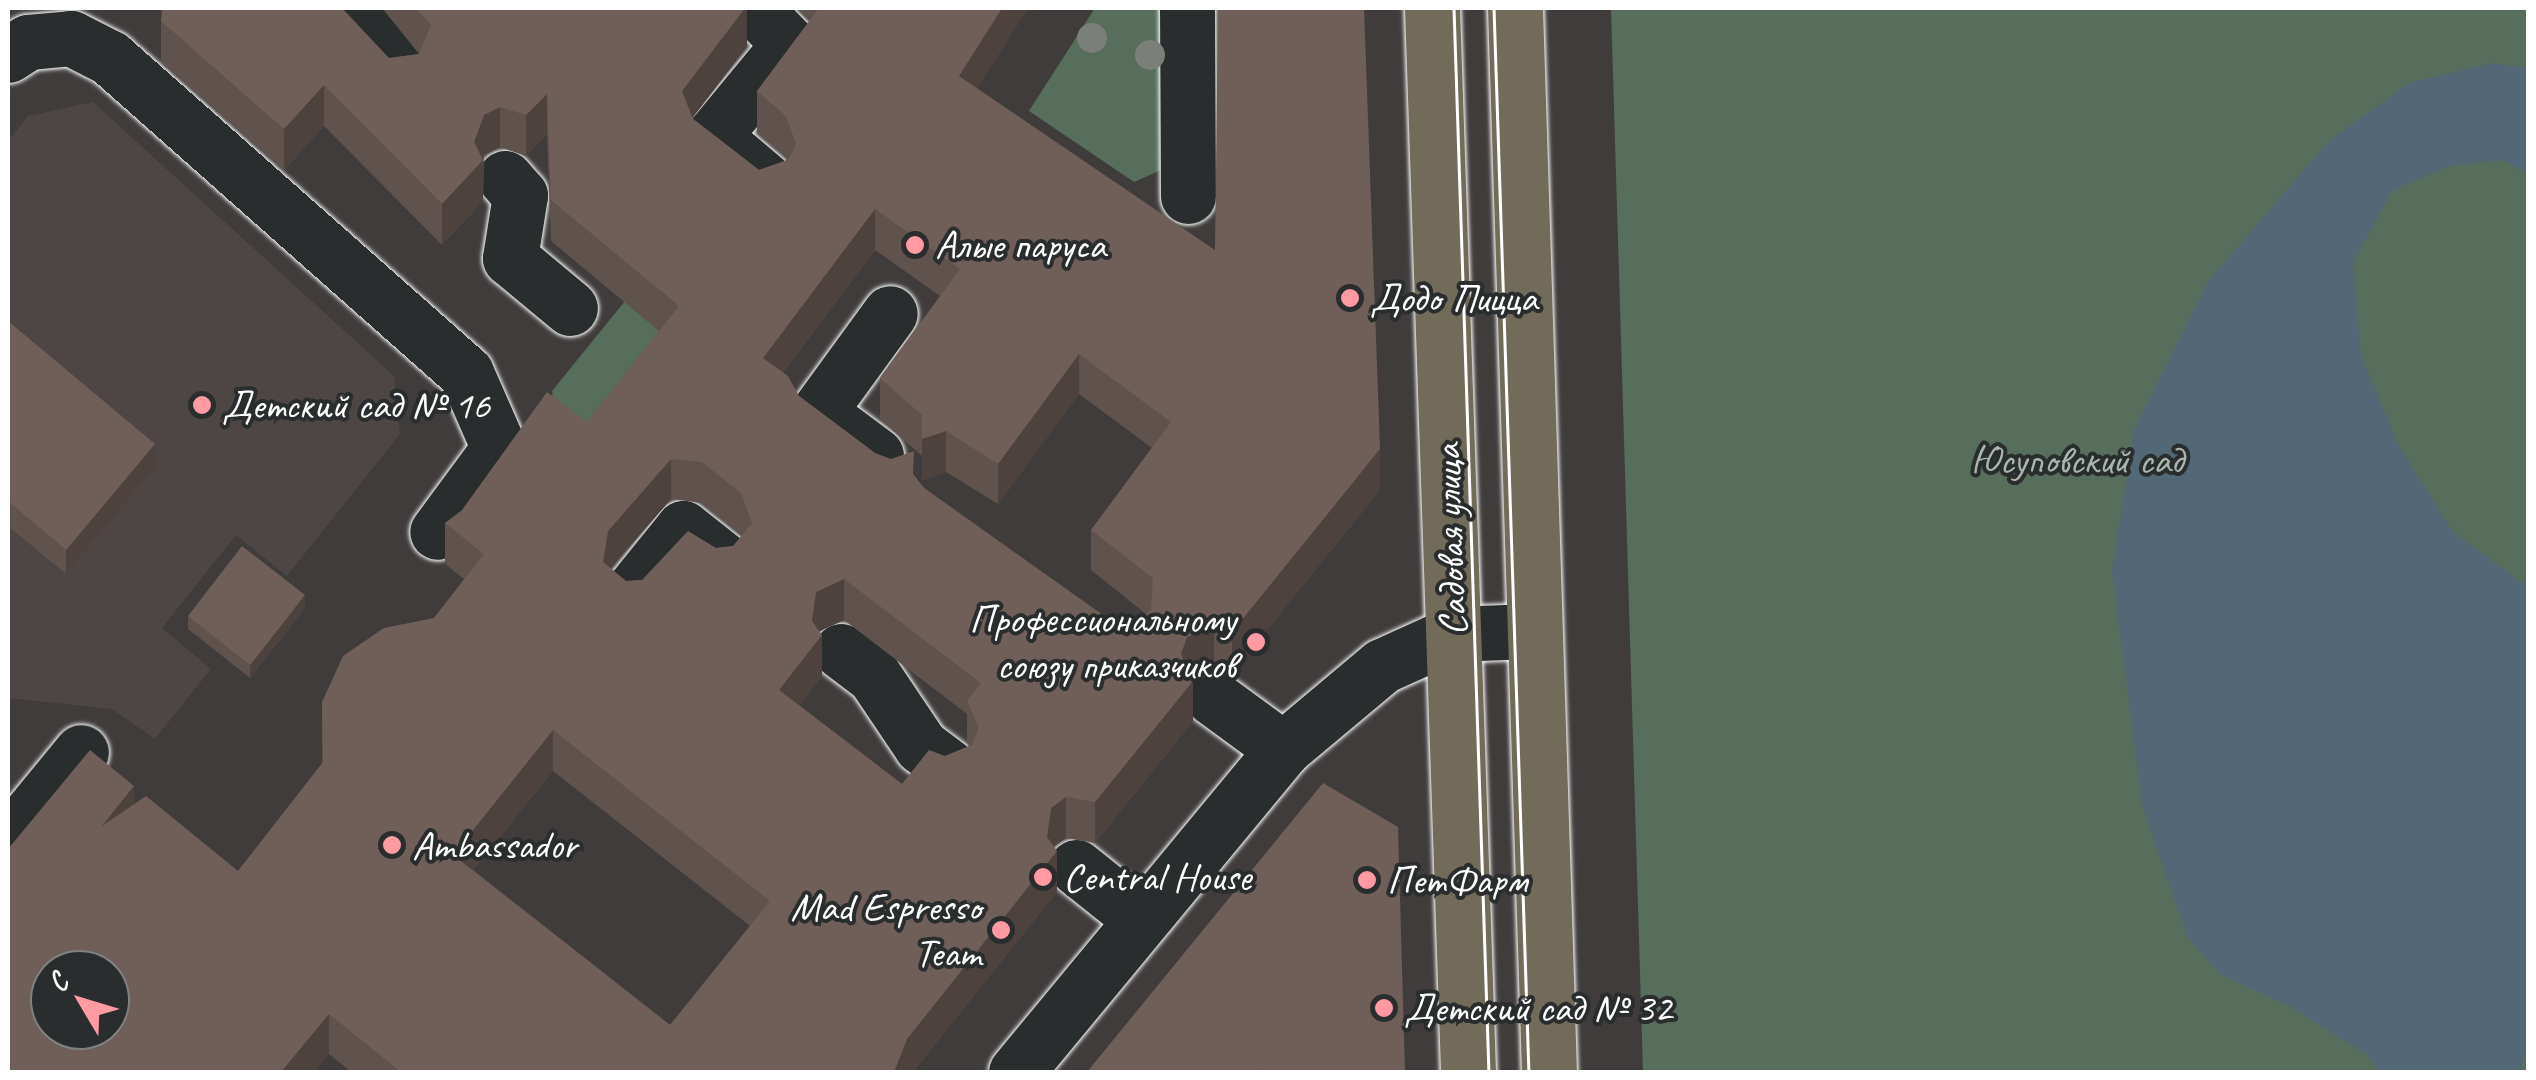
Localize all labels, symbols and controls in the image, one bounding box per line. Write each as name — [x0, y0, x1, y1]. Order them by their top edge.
place label: Алые паруса — [935, 221, 1106, 269]
marker: Алые паруса — [904, 234, 926, 256]
place label: Додо Пицца — [1370, 274, 1537, 322]
marker: Додо Пицца — [1339, 287, 1361, 309]
place label: Детский сад № 16 — [222, 381, 490, 429]
marker: Детский сад № 16 — [191, 394, 213, 416]
park label: Юсуповский сад — [1971, 436, 2183, 484]
street label: Садовая улица — [1423, 442, 1477, 638]
place label: Профессиональному союзу приказчиков — [969, 595, 1236, 689]
marker: Профессиональному союзу приказчиков — [1245, 631, 1267, 653]
place label: Ambassador — [412, 821, 577, 869]
marker: Ambassador — [381, 834, 403, 856]
place label: Central House — [1063, 853, 1251, 901]
place label: ПетФарм — [1387, 856, 1527, 904]
marker: Central House — [1032, 866, 1054, 888]
marker: ПетФарм — [1356, 869, 1378, 891]
place label: Mad Espresso Team — [791, 883, 981, 977]
marker: Mad Espresso Team — [990, 919, 1012, 941]
north arrow — [30, 950, 130, 1050]
text: С — [40, 966, 76, 999]
place label: Детский сад № 32 — [1404, 984, 1672, 1032]
marker: Детский сад № 32 — [1373, 997, 1395, 1019]

